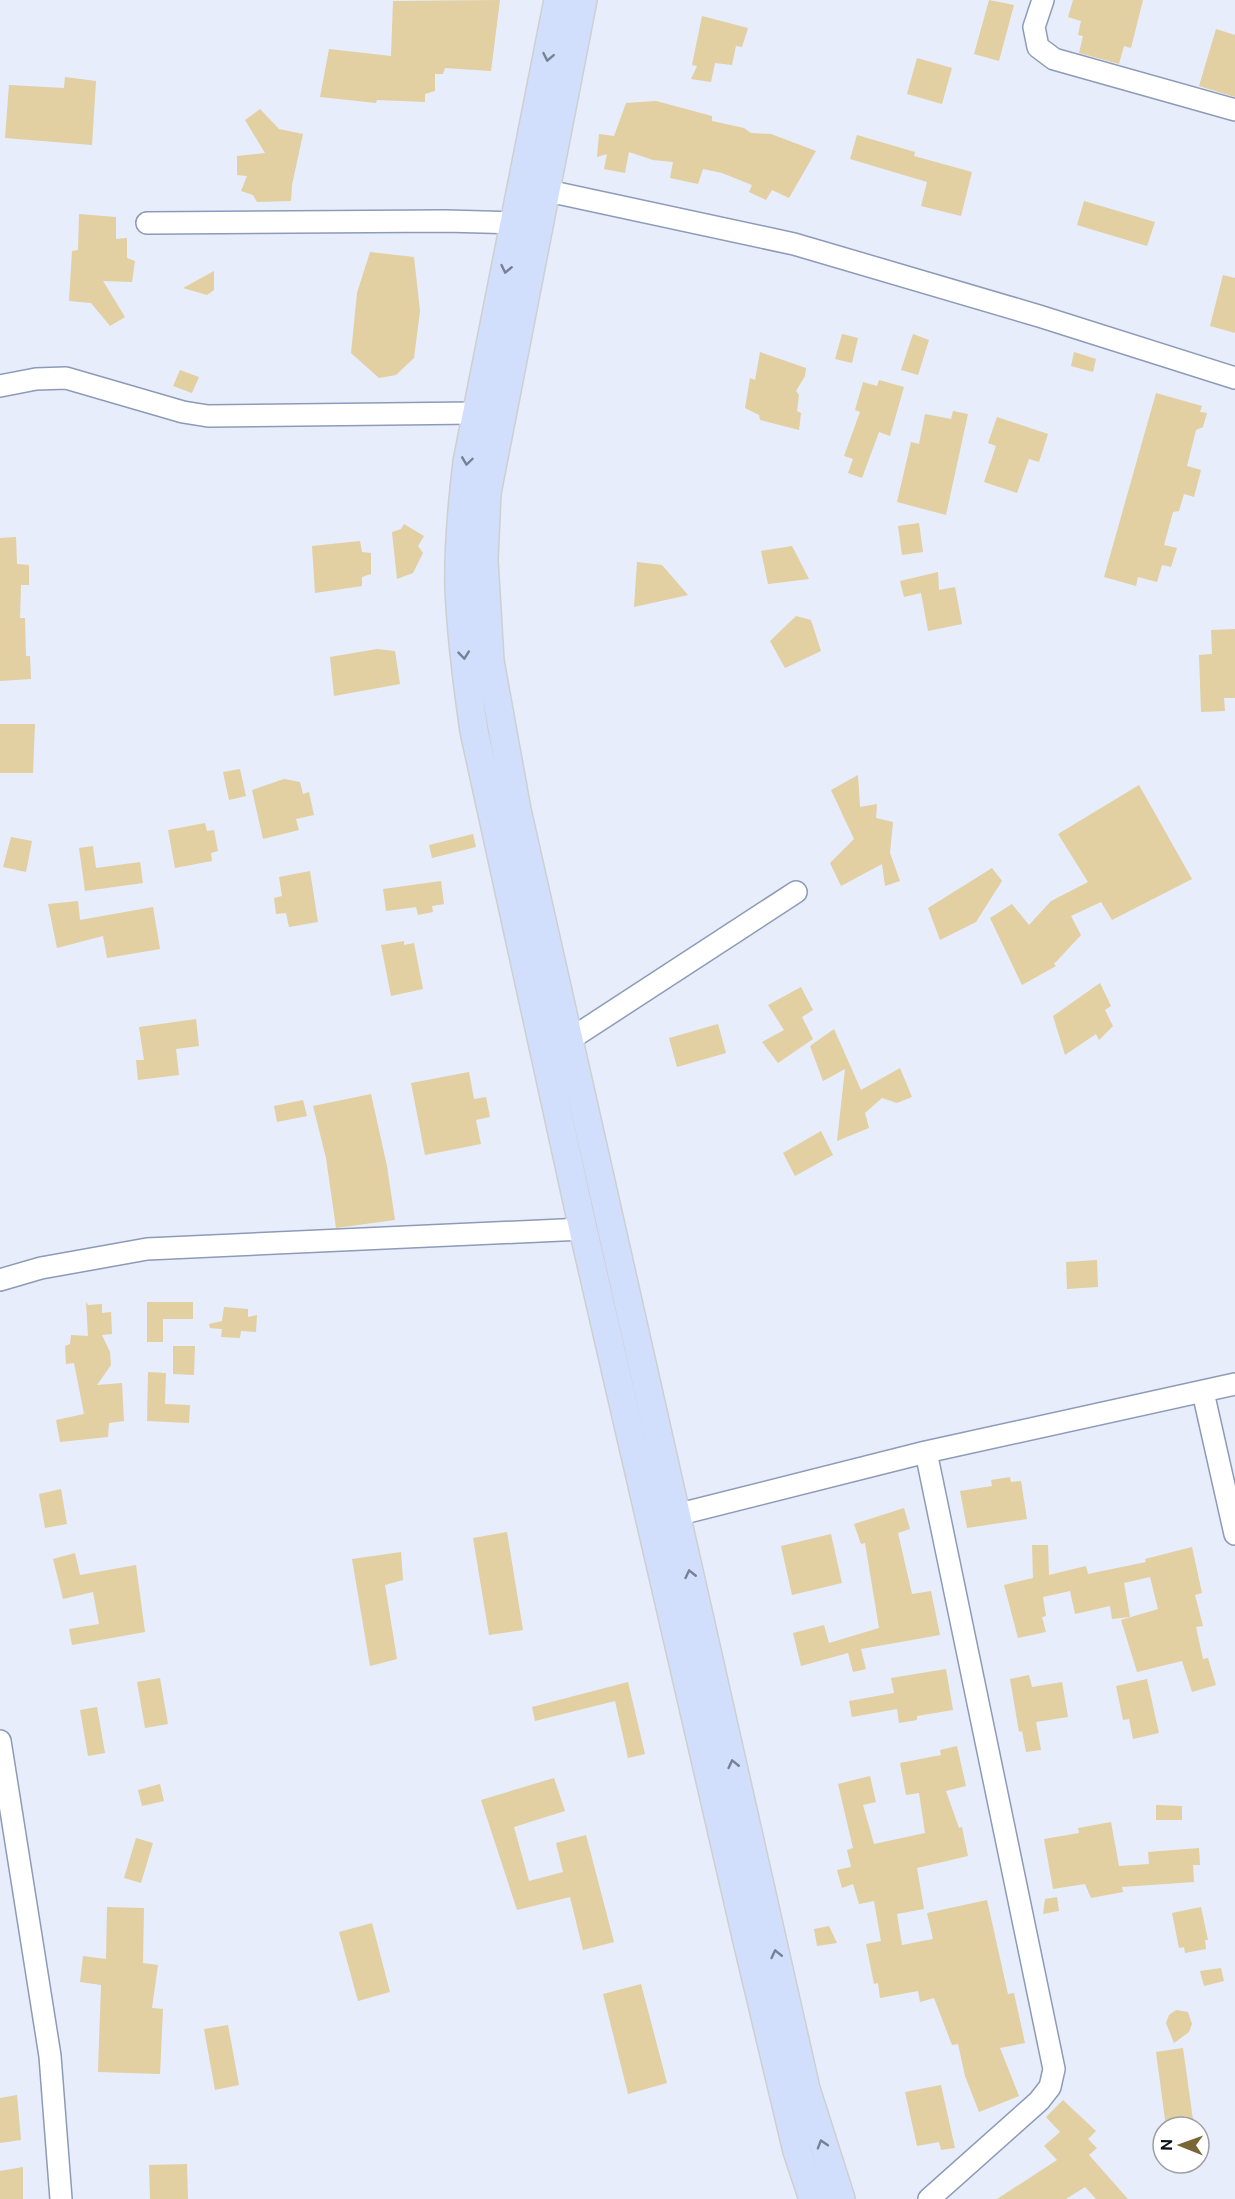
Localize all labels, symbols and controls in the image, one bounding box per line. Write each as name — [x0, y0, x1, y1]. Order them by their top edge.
one-way arrow — [542, 53, 554, 62]
one-way arrow — [500, 264, 513, 274]
one-way arrow — [462, 456, 474, 465]
one-way arrow — [457, 650, 470, 660]
one-way arrow — [684, 1569, 697, 1579]
one-way arrow — [727, 1760, 740, 1770]
one-way arrow — [770, 1950, 783, 1960]
north arrow — [1151, 2115, 1211, 2175]
one-way arrow — [817, 2139, 829, 2150]
text: N — [1156, 2139, 1177, 2151]

